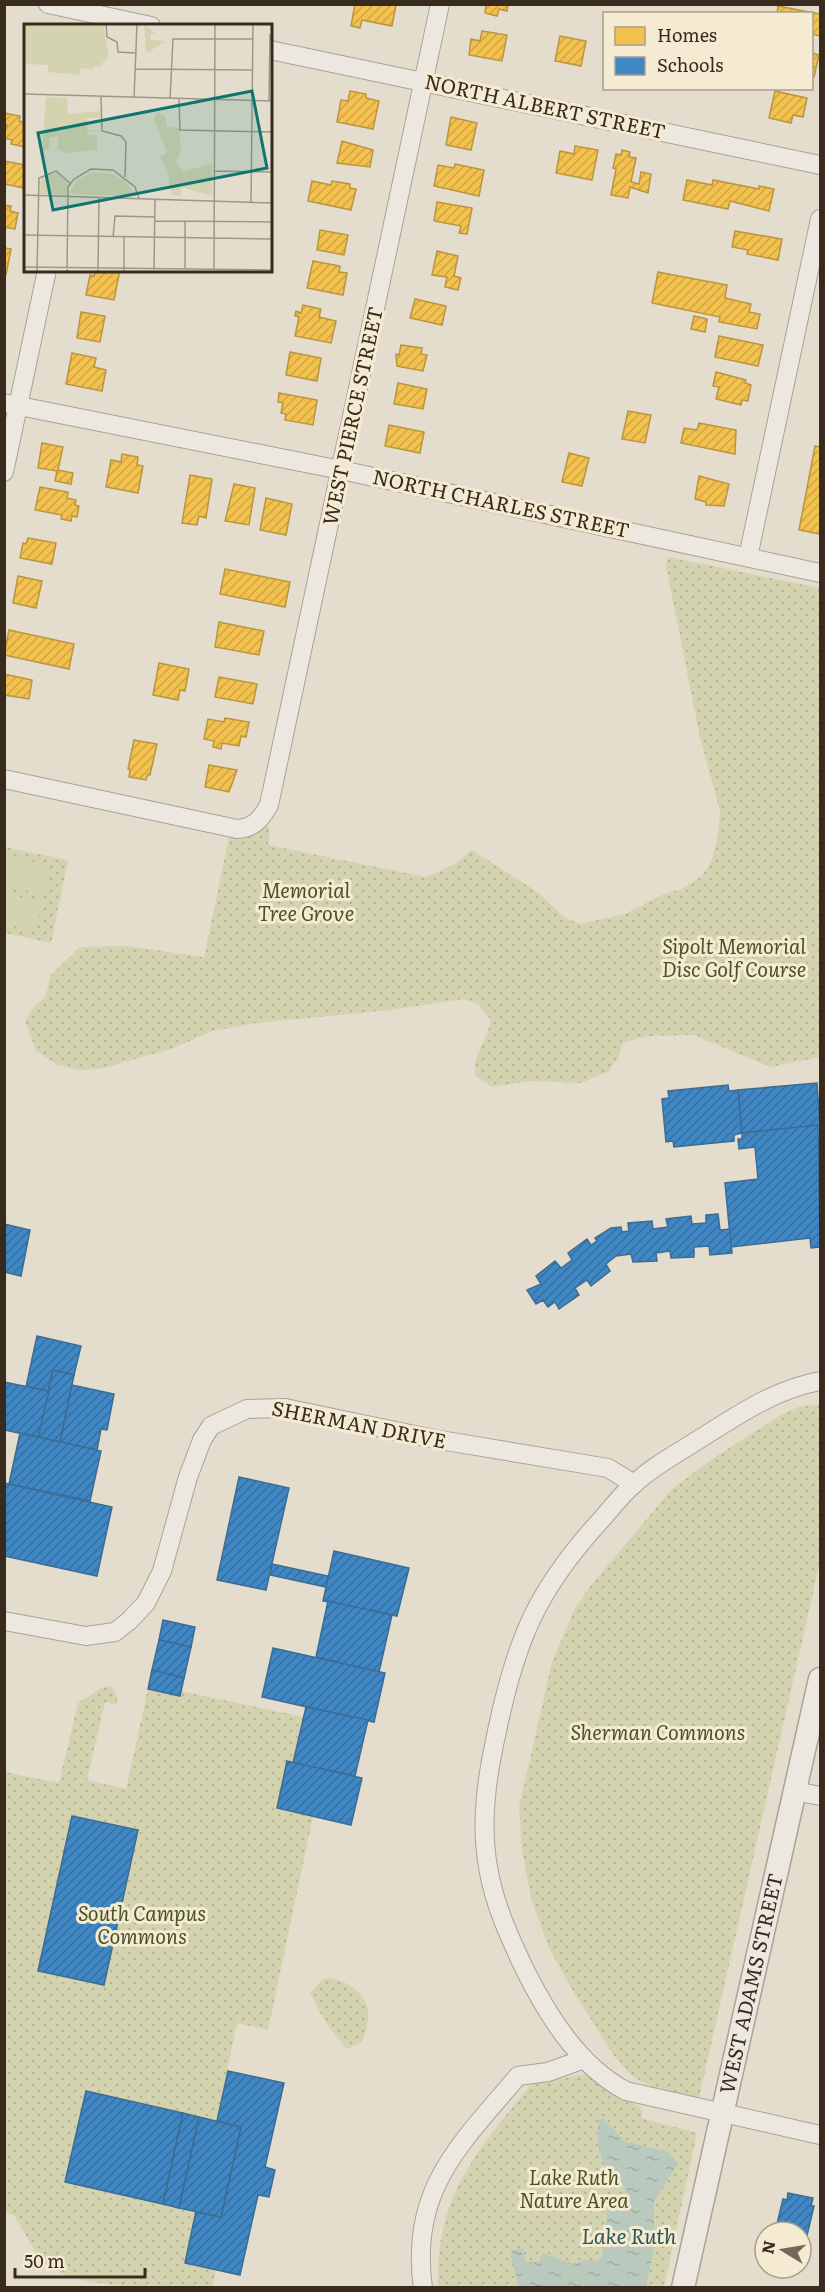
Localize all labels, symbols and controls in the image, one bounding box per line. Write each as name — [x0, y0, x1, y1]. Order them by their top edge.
legend — [603, 12, 813, 90]
text: Homes — [657, 21, 717, 48]
inset map — [24, 24, 272, 272]
text: Schools — [657, 51, 723, 78]
street label: NORTH ALBERT STREET — [422, 65, 669, 145]
street label: WEST PIERCE STREET — [313, 303, 389, 528]
street label: NORTH CHARLES STREET — [370, 460, 633, 544]
park label: Memorial Tree Grove — [258, 874, 354, 927]
park label: Sipolt Memorial Disc Golf Course — [662, 930, 806, 983]
street label: SHERMAN DRIVE — [270, 1391, 449, 1455]
park label: Sherman Commons — [571, 1716, 745, 1746]
street label: WEST ADAMS STREET — [710, 1870, 789, 2096]
park label: South Campus Commons — [78, 1897, 206, 1950]
park label: Lake Ruth Nature Area — [519, 2161, 629, 2214]
water label: Lake Ruth — [582, 2219, 677, 2250]
north arrow — [753, 2220, 813, 2280]
text: N — [754, 2238, 780, 2256]
scale bar — [15, 2241, 146, 2279]
text: 50 m — [24, 2247, 65, 2274]

